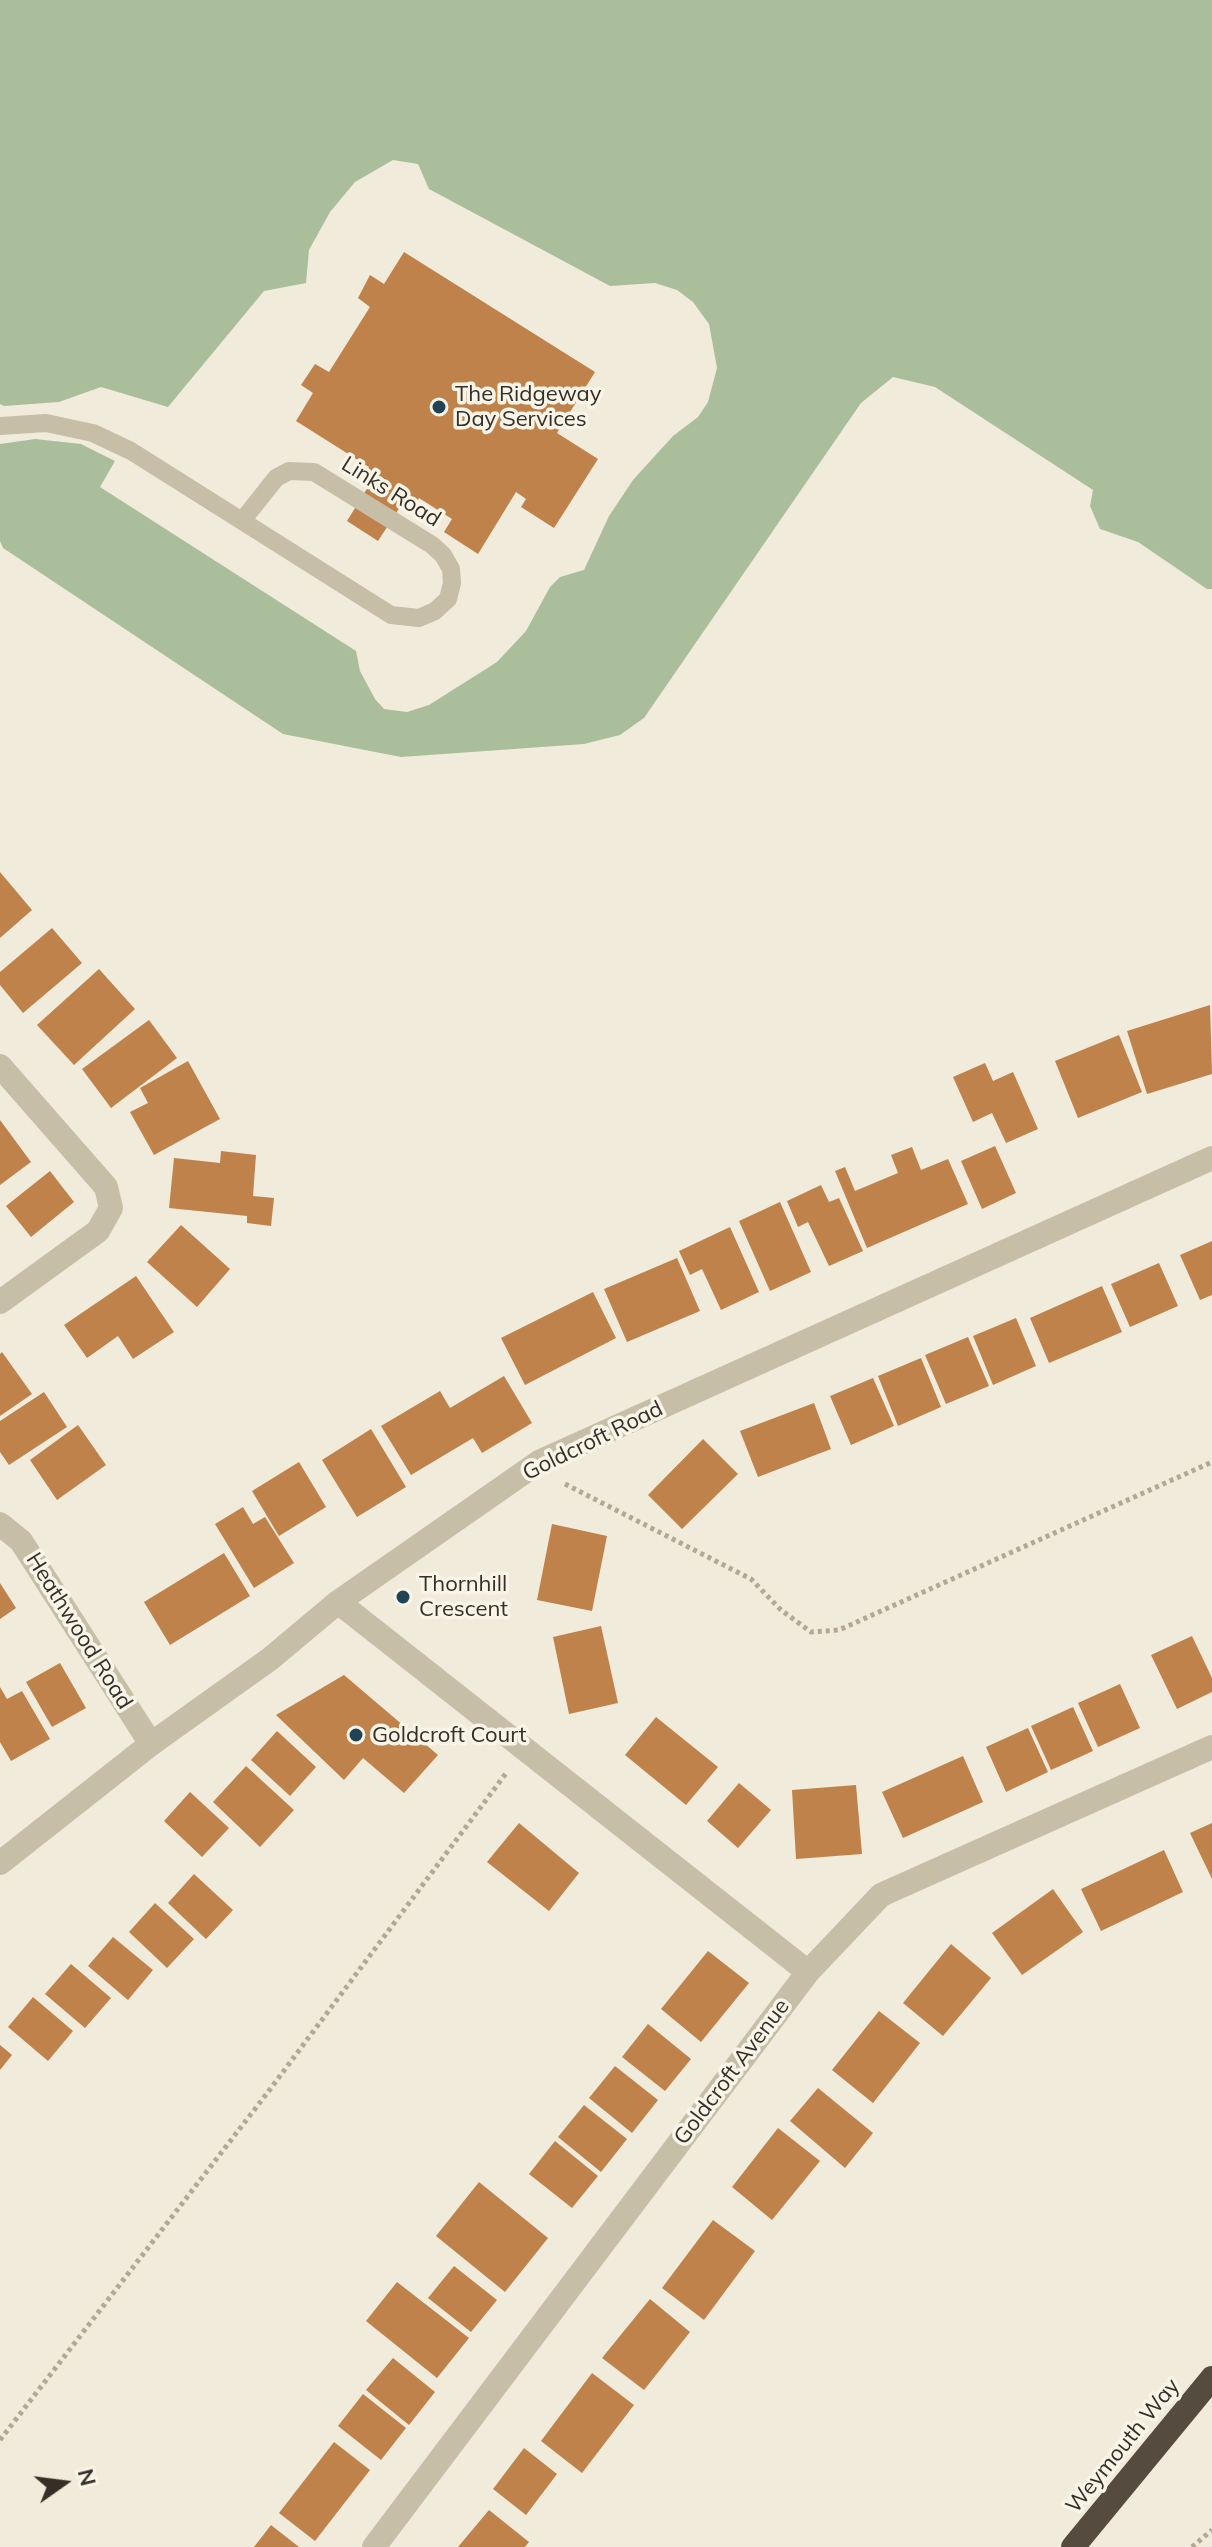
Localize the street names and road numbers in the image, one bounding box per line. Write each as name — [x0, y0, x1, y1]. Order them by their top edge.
street label: Links Road — [337, 451, 445, 533]
street label: Goldcroft Road — [519, 1396, 667, 1486]
street label: Heathwood Road — [20, 1548, 138, 1714]
street label: Goldcroft Avenue — [669, 1994, 795, 2150]
street label: Weymouth Way — [1061, 2373, 1185, 2519]

